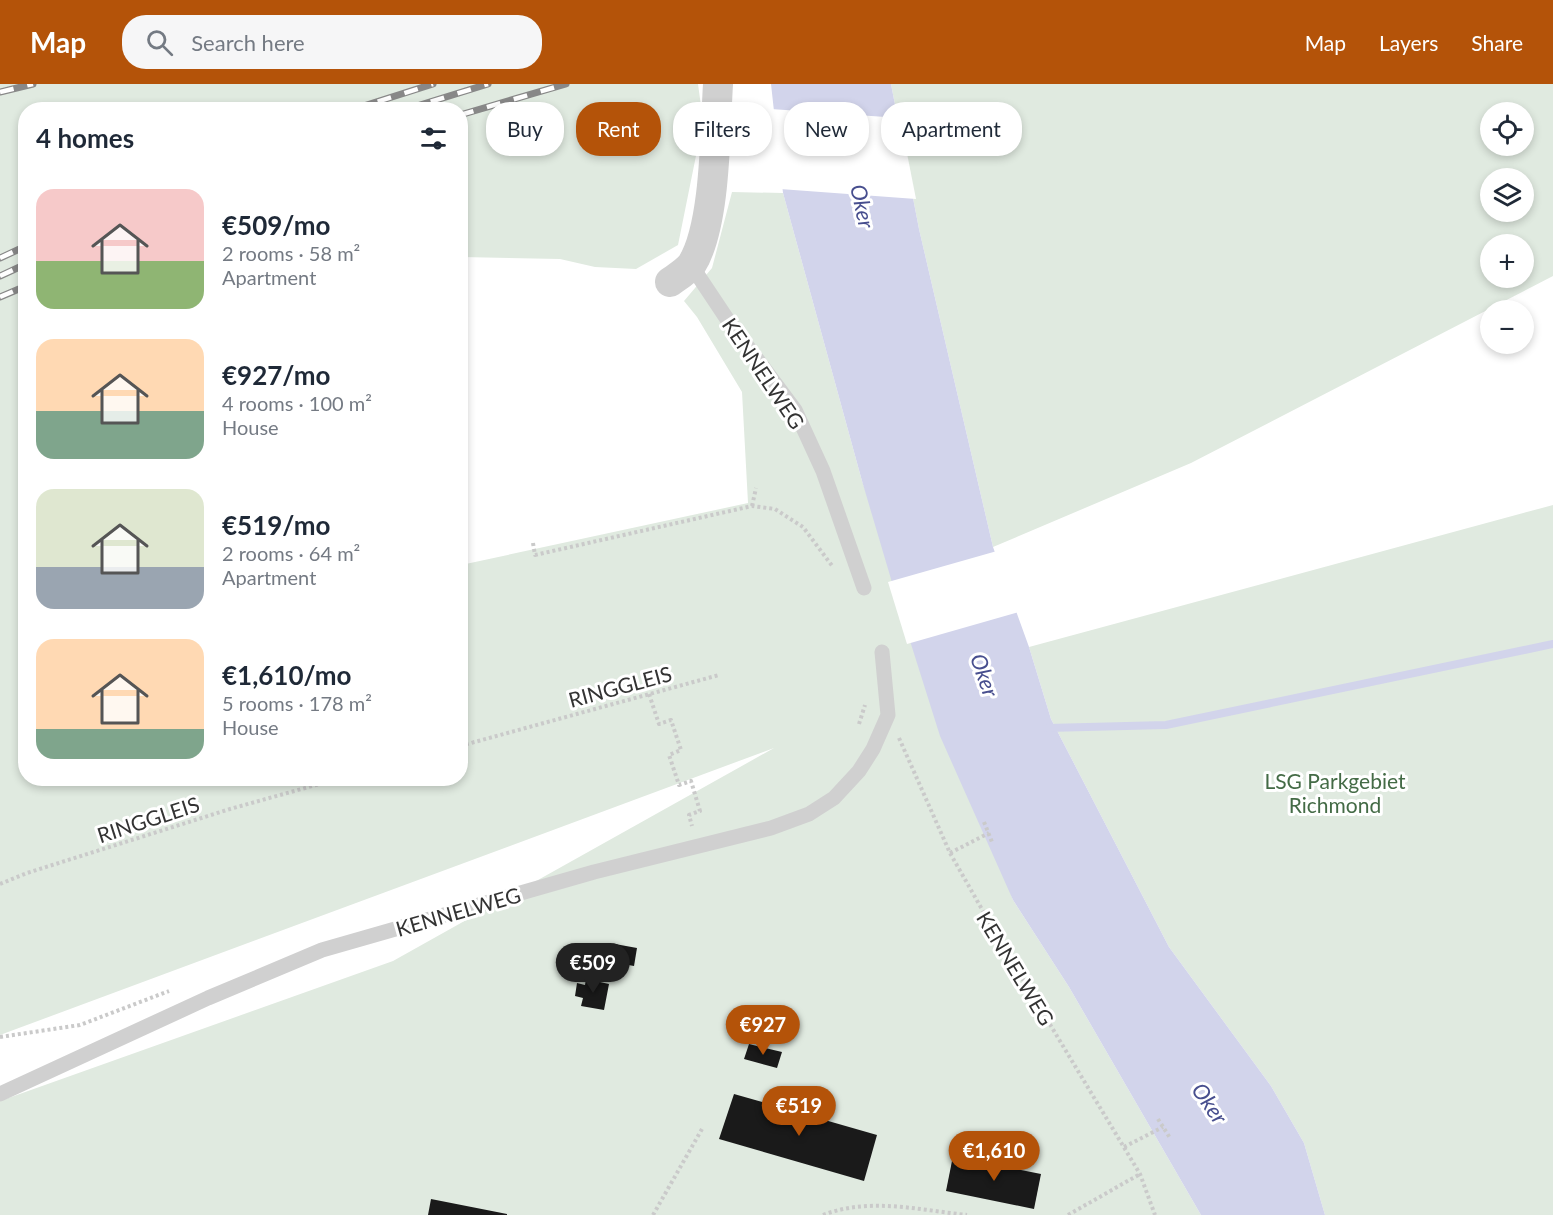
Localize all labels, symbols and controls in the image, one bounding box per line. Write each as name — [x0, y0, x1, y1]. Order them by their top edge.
search box — [122, 15, 542, 69]
text: Map — [30, 25, 86, 59]
icon: search — [143, 26, 176, 59]
text: Search here — [191, 29, 305, 56]
text: Map — [1305, 30, 1346, 55]
text: Layers — [1379, 30, 1438, 55]
text: Share — [1471, 30, 1523, 55]
chip: Buy — [486, 102, 564, 156]
chip: Rent — [576, 102, 661, 156]
chip: Filters — [673, 102, 772, 156]
chip: New — [784, 102, 869, 156]
chip: Apartment — [881, 102, 1022, 156]
map controls — [1480, 102, 1534, 354]
button: locate — [1480, 102, 1534, 156]
text: 4 homes — [36, 122, 134, 154]
icon: filters — [417, 122, 450, 155]
button: layers — [1480, 168, 1534, 222]
water label: Oker — [845, 182, 881, 231]
text: €509/mo — [222, 209, 330, 241]
icon: home — [84, 213, 156, 285]
button: + — [1480, 234, 1534, 288]
text: 2 rooms · 58 m² — [222, 241, 360, 265]
text: Apartment — [222, 265, 316, 289]
button: − — [1480, 300, 1534, 354]
street label: KENNELWEG — [718, 313, 810, 433]
text: €927/mo — [222, 359, 330, 391]
icon: home — [84, 363, 156, 435]
text: 4 rooms · 100 m² — [222, 391, 372, 415]
text: House — [222, 415, 279, 439]
text: €519/mo — [222, 509, 330, 541]
icon: home — [84, 513, 156, 585]
text: 2 rooms · 64 m² — [222, 541, 360, 565]
text: Apartment — [222, 565, 316, 589]
water label: Oker — [965, 650, 1005, 701]
text: €1,610/mo — [222, 659, 352, 691]
street label: RINGGLEIS — [566, 660, 674, 712]
icon: home — [84, 663, 156, 735]
text: 5 rooms · 178 m² — [222, 691, 372, 715]
text: House — [222, 715, 279, 739]
park label: LSG Parkgebiet Richmond — [1264, 768, 1406, 817]
street label: RINGGLEIS — [94, 791, 202, 847]
street label: KENNELWEG — [393, 881, 523, 941]
street label: KENNELWEG — [972, 906, 1060, 1030]
pin: €509 — [557, 943, 629, 994]
text: €509 — [570, 950, 616, 974]
pin: €927 — [727, 1005, 799, 1056]
text: €927 — [740, 1012, 786, 1036]
water label: Oker — [1186, 1077, 1234, 1129]
pin: €519 — [763, 1086, 835, 1137]
text: €519 — [776, 1093, 822, 1117]
pin: €1,610 — [945, 1131, 1043, 1182]
text: €1,610 — [963, 1138, 1025, 1162]

